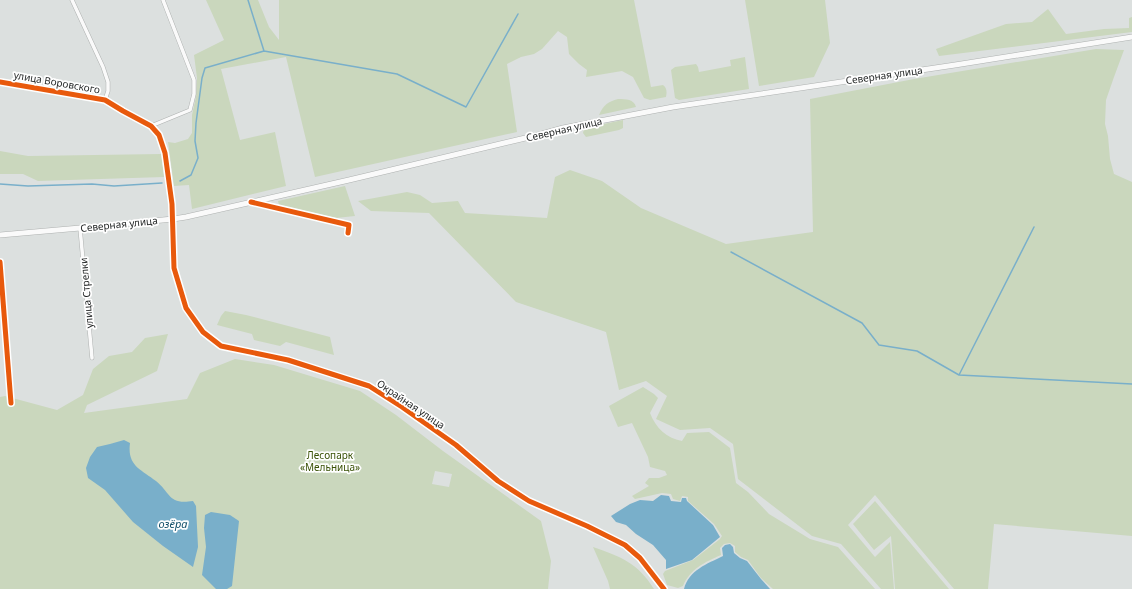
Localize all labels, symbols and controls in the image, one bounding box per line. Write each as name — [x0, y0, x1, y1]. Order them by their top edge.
street label: Северная улица — [845, 63, 923, 87]
street label: улица Воровского — [13, 68, 101, 96]
street label: Северная улица — [525, 113, 603, 145]
street label: Северная улица — [80, 213, 158, 235]
street label: улица Стрелки — [76, 257, 96, 329]
street label: Окрайная улица — [374, 376, 448, 432]
park label: Лесопарк «Мельница» — [300, 448, 360, 474]
water label: озёра — [159, 516, 187, 531]

